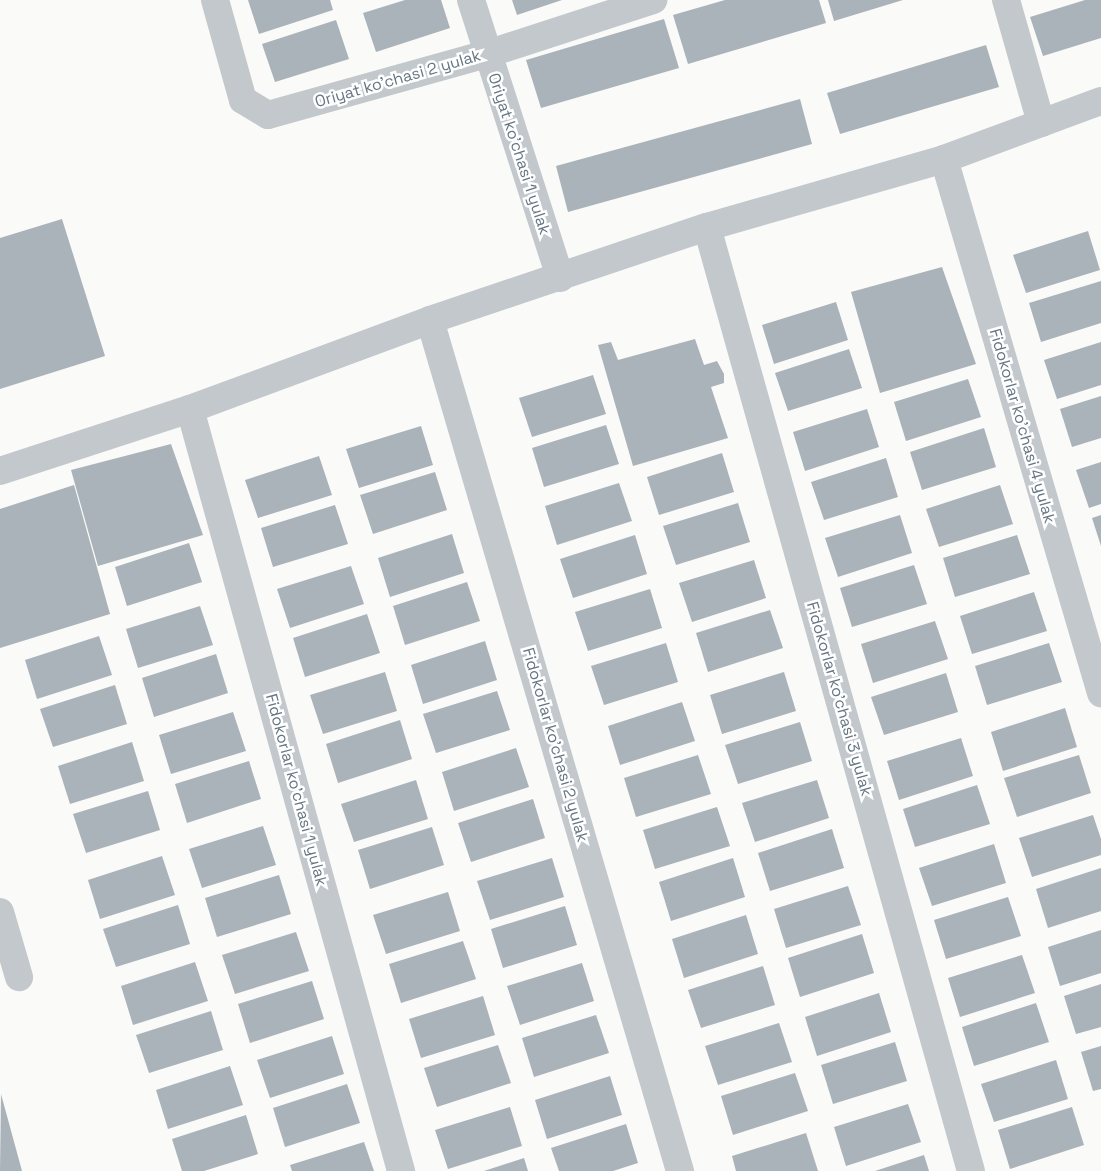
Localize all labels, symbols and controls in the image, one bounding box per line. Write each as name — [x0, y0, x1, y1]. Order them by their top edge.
street label: Oriyat ko'chasi 2 yulak — [313, 46, 483, 112]
street label: Oriyat ko'chasi 1 yulak — [484, 71, 554, 237]
street label: Fidokorlar ko'chasi 4 yulak — [985, 326, 1059, 526]
street label: Fidokorlar ko'chasi 3 yulak — [802, 600, 876, 798]
street label: Fidokorlar ko'chasi 2 yulak — [518, 646, 592, 844]
street label: Fidokorlar ko'chasi 1 yulak — [261, 692, 331, 888]

